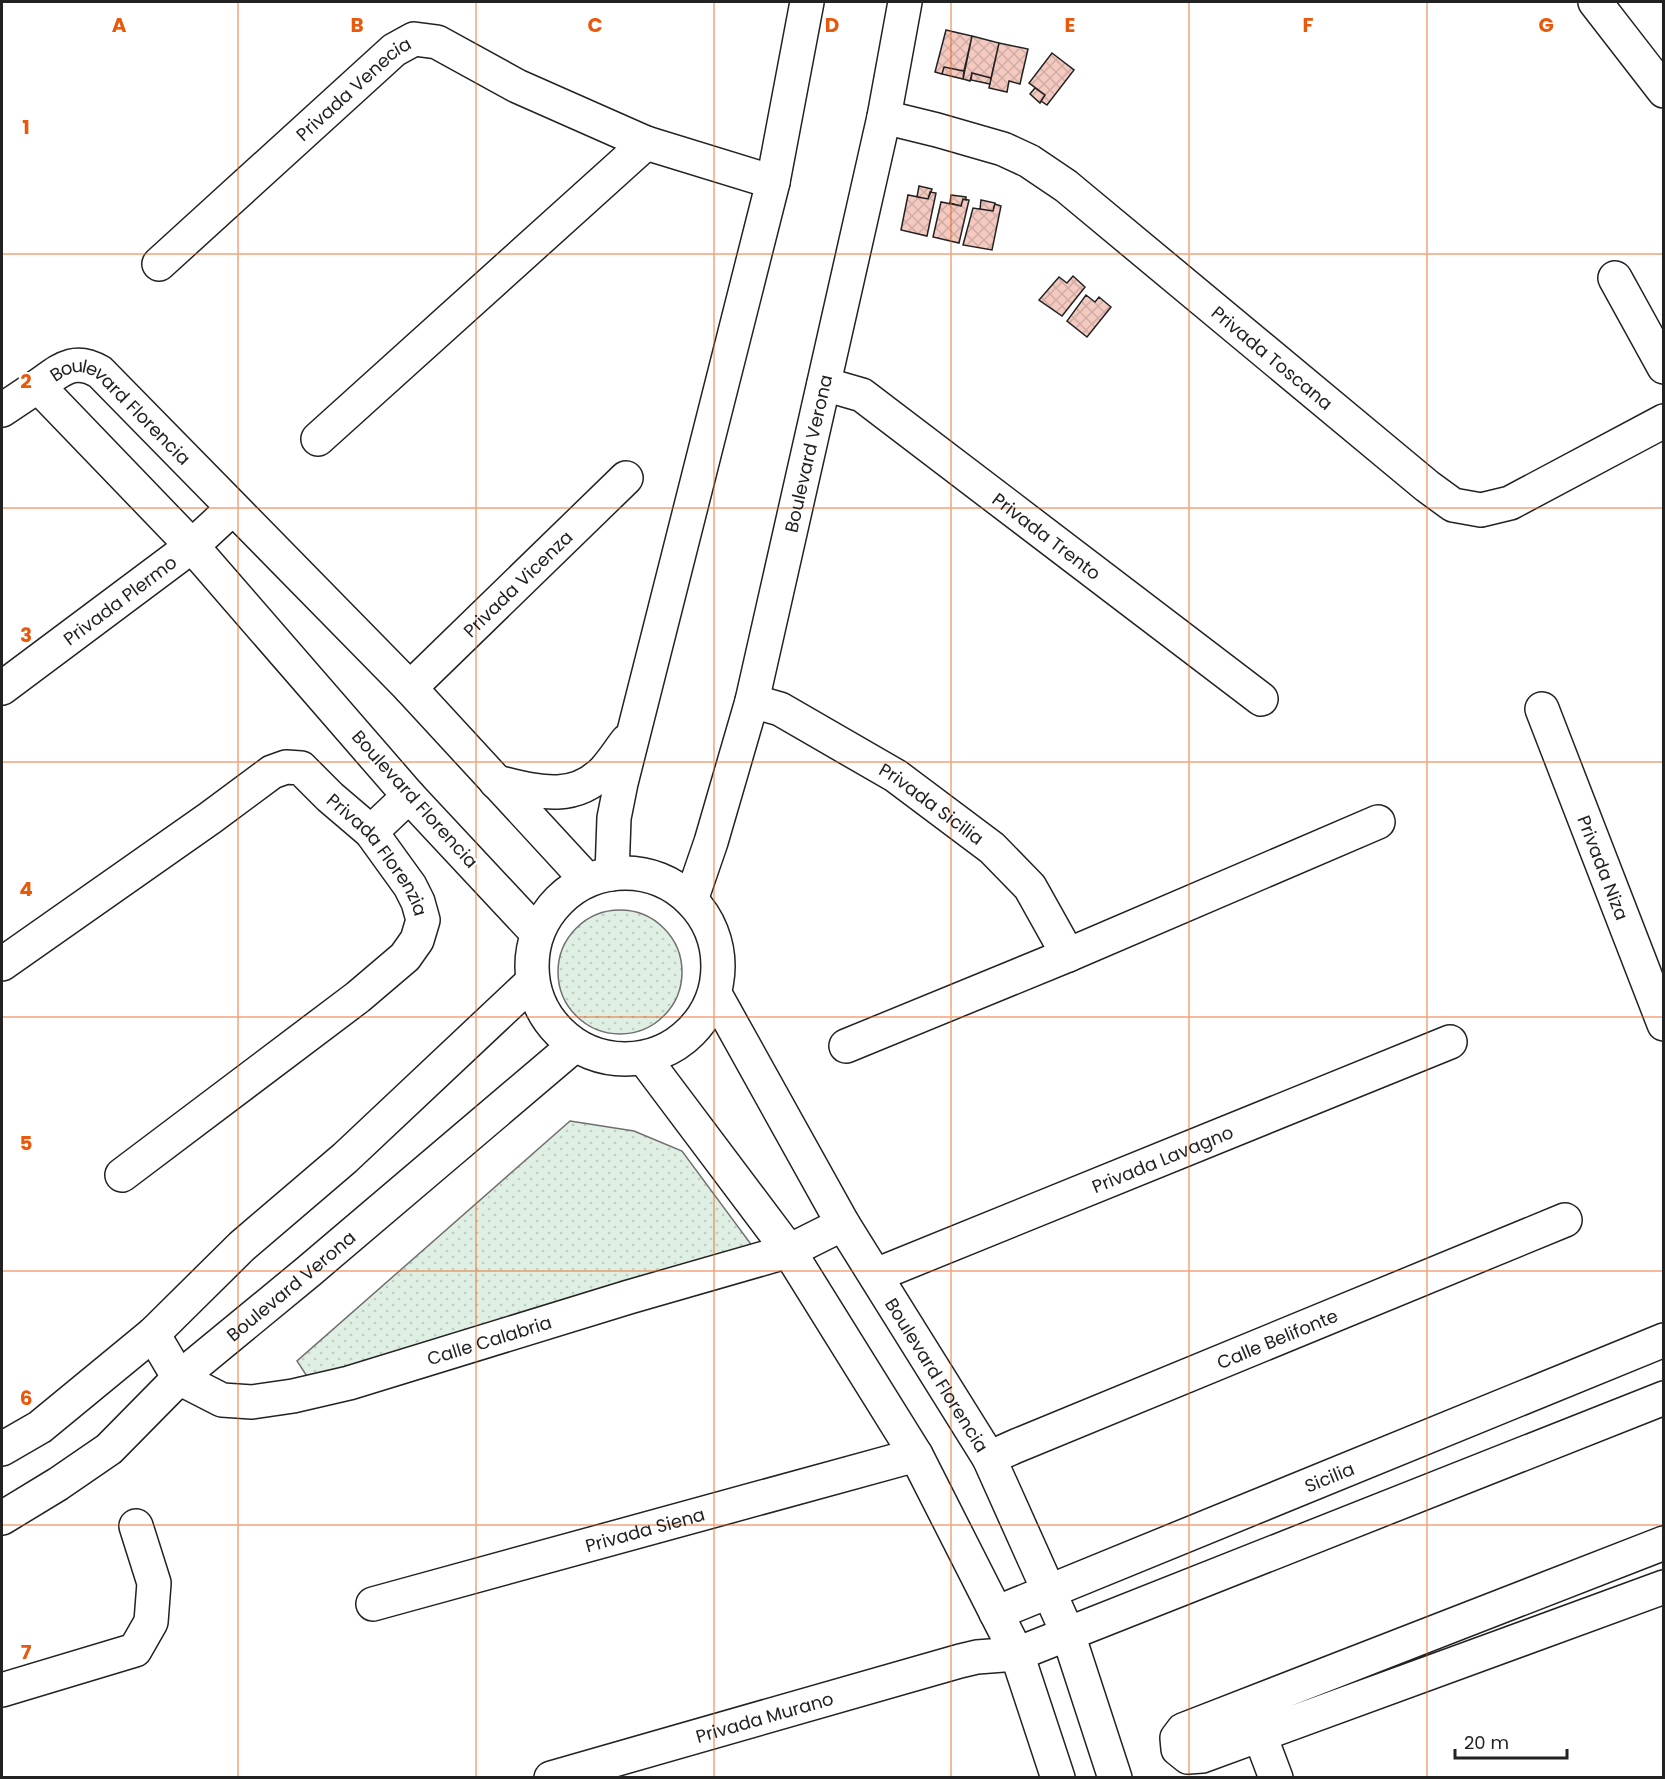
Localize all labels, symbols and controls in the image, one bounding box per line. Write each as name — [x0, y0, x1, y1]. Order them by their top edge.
text: A — [112, 11, 127, 39]
text: B — [350, 11, 364, 39]
text: C — [587, 11, 603, 39]
text: D — [825, 11, 839, 39]
text: E — [1065, 11, 1075, 39]
text: F — [1303, 11, 1314, 39]
text: G — [1538, 11, 1554, 39]
street label: Privada Venecia — [290, 31, 415, 146]
text: 1 — [22, 113, 30, 141]
street label: Privada Toscana — [1207, 300, 1338, 415]
street label: Boulevard Florencia — [45, 352, 197, 470]
text: 2 — [20, 367, 32, 395]
street label: Boulevard Verona — [778, 372, 838, 535]
street label: Privada Trento — [987, 486, 1106, 585]
street label: Privada Vicenza — [457, 524, 578, 642]
street label: Privada Plermo — [58, 549, 182, 651]
text: 3 — [20, 621, 32, 649]
street label: Boulevard Florencia — [346, 725, 484, 873]
street label: Privada Sicilia — [875, 757, 989, 850]
street label: Privada Florenzia — [322, 787, 434, 918]
street label: Privada Niza — [1572, 811, 1635, 924]
text: 4 — [19, 875, 33, 903]
street label: Privada Lavagno — [1088, 1119, 1237, 1199]
text: 5 — [20, 1129, 33, 1157]
street label: Boulevard Verona — [221, 1225, 361, 1347]
street label: Boulevard Florencia — [879, 1293, 995, 1457]
street label: Calle Belifonte — [1213, 1302, 1341, 1375]
street label: Calle Calabria — [424, 1309, 555, 1371]
text: 6 — [20, 1384, 32, 1412]
street label: Sicilia — [1301, 1456, 1358, 1498]
street label: Privada Siena — [582, 1501, 708, 1558]
text: 7 — [21, 1638, 32, 1666]
street label: Privada Murano — [693, 1685, 836, 1748]
scale bar — [1455, 1722, 1568, 1760]
text: 20 m — [1464, 1730, 1509, 1755]

